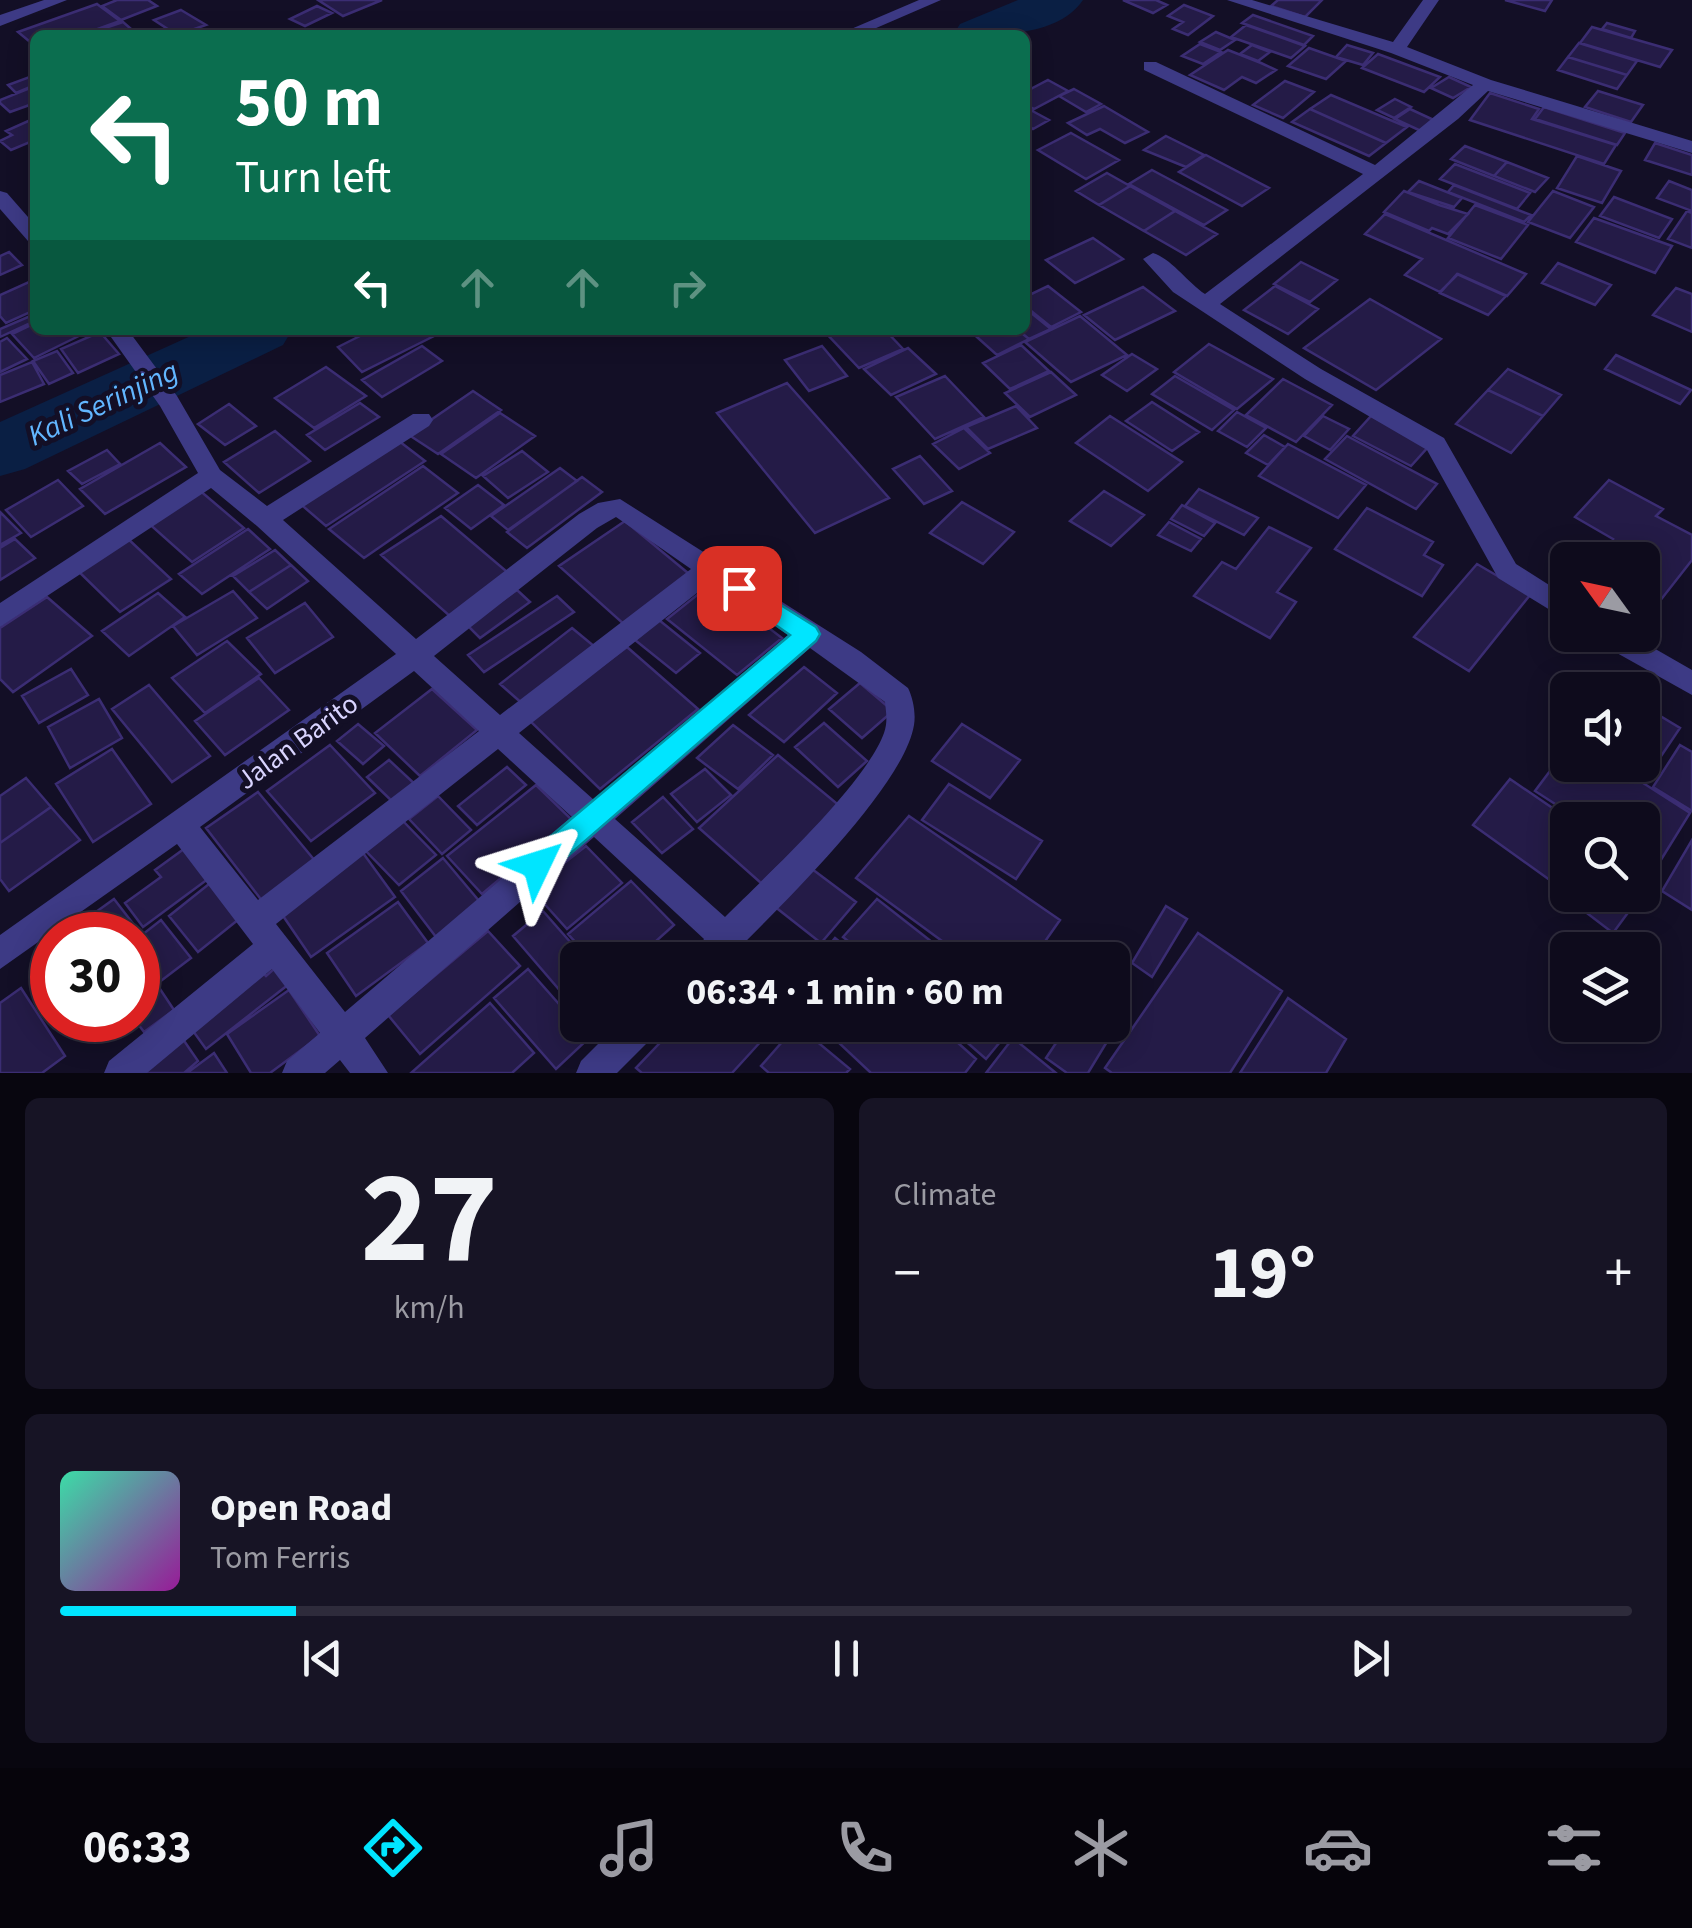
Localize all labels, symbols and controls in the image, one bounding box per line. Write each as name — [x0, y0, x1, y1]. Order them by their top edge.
text: 50 m — [235, 53, 383, 153]
icon: left — [70, 70, 200, 200]
text: Turn left — [235, 146, 391, 210]
icon: left — [345, 260, 400, 315]
icon: ahead — [450, 260, 505, 315]
icon: ahead — [555, 260, 610, 315]
icon: right — [660, 260, 715, 315]
water label: Kali Serinjing — [21, 350, 186, 457]
north arrow — [1550, 542, 1660, 652]
map controls — [1550, 542, 1660, 1042]
pin — [697, 546, 782, 631]
icon: arrive — [712, 561, 767, 616]
button: sound — [1550, 672, 1660, 782]
street label: Jalan Barito — [229, 684, 366, 799]
button: search — [1550, 802, 1660, 912]
position arrow — [485, 813, 589, 917]
speed limit sign: 30 — [30, 912, 160, 1042]
button: layers — [1550, 932, 1660, 1042]
text: 06:34 · 1 min · 60 m — [686, 965, 1004, 1019]
text: 27 — [361, 1127, 498, 1312]
text: Climate — [894, 1172, 996, 1218]
text: 19° — [1209, 1220, 1316, 1327]
text: − — [894, 1235, 921, 1313]
text: + — [1605, 1235, 1632, 1313]
text: km/h — [394, 1285, 465, 1331]
text: Open Road — [210, 1481, 392, 1535]
text: Tom Ferris — [210, 1535, 350, 1581]
icon: previous — [295, 1631, 350, 1686]
icon: pause — [819, 1631, 874, 1686]
icon: next — [1343, 1631, 1398, 1686]
icon: directions — [358, 1813, 428, 1883]
icon: music — [594, 1813, 664, 1883]
icon: phone — [830, 1813, 900, 1883]
icon: climate — [1066, 1813, 1136, 1883]
icon: car — [1303, 1813, 1373, 1883]
icon: filters — [1539, 1813, 1609, 1883]
text: 06:33 — [83, 1816, 192, 1880]

